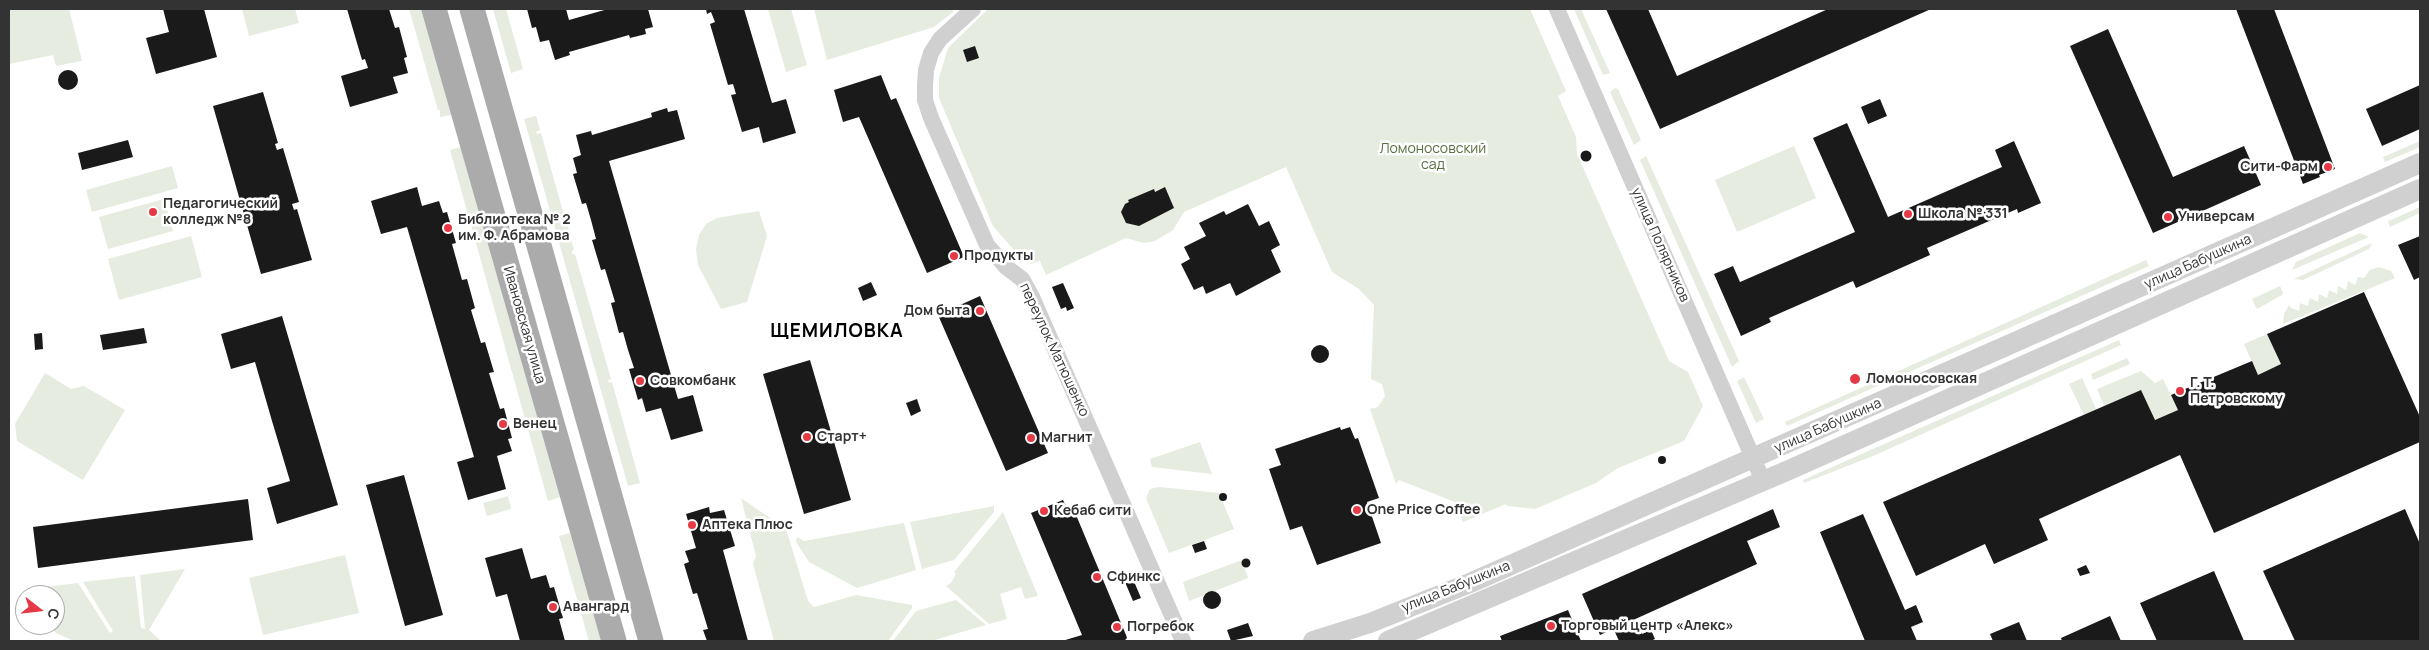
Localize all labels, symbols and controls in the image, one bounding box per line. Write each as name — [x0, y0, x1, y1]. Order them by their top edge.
park label: Ломоносовский сад — [1380, 141, 1486, 174]
place label: Сити-Фарм — [2240, 159, 2318, 175]
marker: Сити-Фарм — [2322, 161, 2334, 173]
street label: улица Полярников — [1627, 185, 1693, 305]
place label: Педагогический колледж №8 — [163, 196, 278, 228]
marker: Педагогический колледж №8 — [147, 206, 159, 218]
place label: Школа № 331 — [1918, 206, 2008, 222]
marker: Школа № 331 — [1902, 208, 1914, 220]
place label: Универсам — [2178, 209, 2255, 225]
marker: Универсам — [2162, 211, 2174, 223]
place label: Библиотека № 2 им. Ф. Абрамова — [458, 212, 571, 244]
marker: Библиотека № 2 им. Ф. Абрамова — [442, 222, 454, 234]
street label: улица Бабушкина — [2142, 231, 2254, 293]
place label: Продукты — [964, 248, 1033, 264]
marker: Продукты — [948, 250, 960, 262]
street label: Ивановская улица — [499, 264, 549, 386]
street label: переулок Матюшенко — [1016, 280, 1092, 420]
place label: Дом быта — [904, 303, 970, 319]
marker: Дом быта — [974, 305, 986, 317]
district label: ЩЕМИЛОВКА — [769, 321, 905, 343]
place label: Ломоносовская — [1866, 371, 1977, 387]
marker: Ломоносовская — [1848, 372, 1862, 386]
place label: Совкомбанк — [650, 373, 736, 389]
marker: Совкомбанк — [634, 375, 646, 387]
place label: Г. Т. Петровскому — [2190, 375, 2283, 408]
marker: Г. Т. Петровскому — [2174, 385, 2186, 397]
street label: улица Бабушкина — [1772, 395, 1884, 457]
place label: Венец — [513, 416, 557, 432]
marker: Венец — [497, 418, 509, 430]
place label: Старт+ — [817, 429, 867, 445]
place label: Магнит — [1041, 430, 1092, 446]
marker: Старт+ — [801, 431, 813, 443]
marker: Магнит — [1025, 432, 1037, 444]
place label: One Price Coffee — [1367, 502, 1480, 518]
place label: Кебаб сити — [1054, 503, 1131, 519]
marker: One Price Coffee — [1351, 504, 1363, 516]
marker: Кебаб сити — [1038, 505, 1050, 517]
place label: Аптека Плюс — [702, 517, 793, 533]
marker: Аптека Плюс — [686, 519, 698, 531]
street label: улица Бабушкина — [1399, 558, 1513, 616]
place label: Сфинкс — [1107, 569, 1161, 585]
marker: Сфинкс — [1091, 571, 1103, 583]
north arrow — [15, 585, 65, 635]
place label: Авангард — [563, 599, 629, 615]
marker: Авангард — [547, 601, 559, 613]
text: С — [43, 606, 64, 622]
place label: Торговый центр «Алекс» — [1561, 618, 1734, 634]
place label: Погребок — [1127, 619, 1194, 635]
marker: Торговый центр «Алекс» — [1545, 620, 1557, 632]
marker: Погребок — [1111, 621, 1123, 633]

